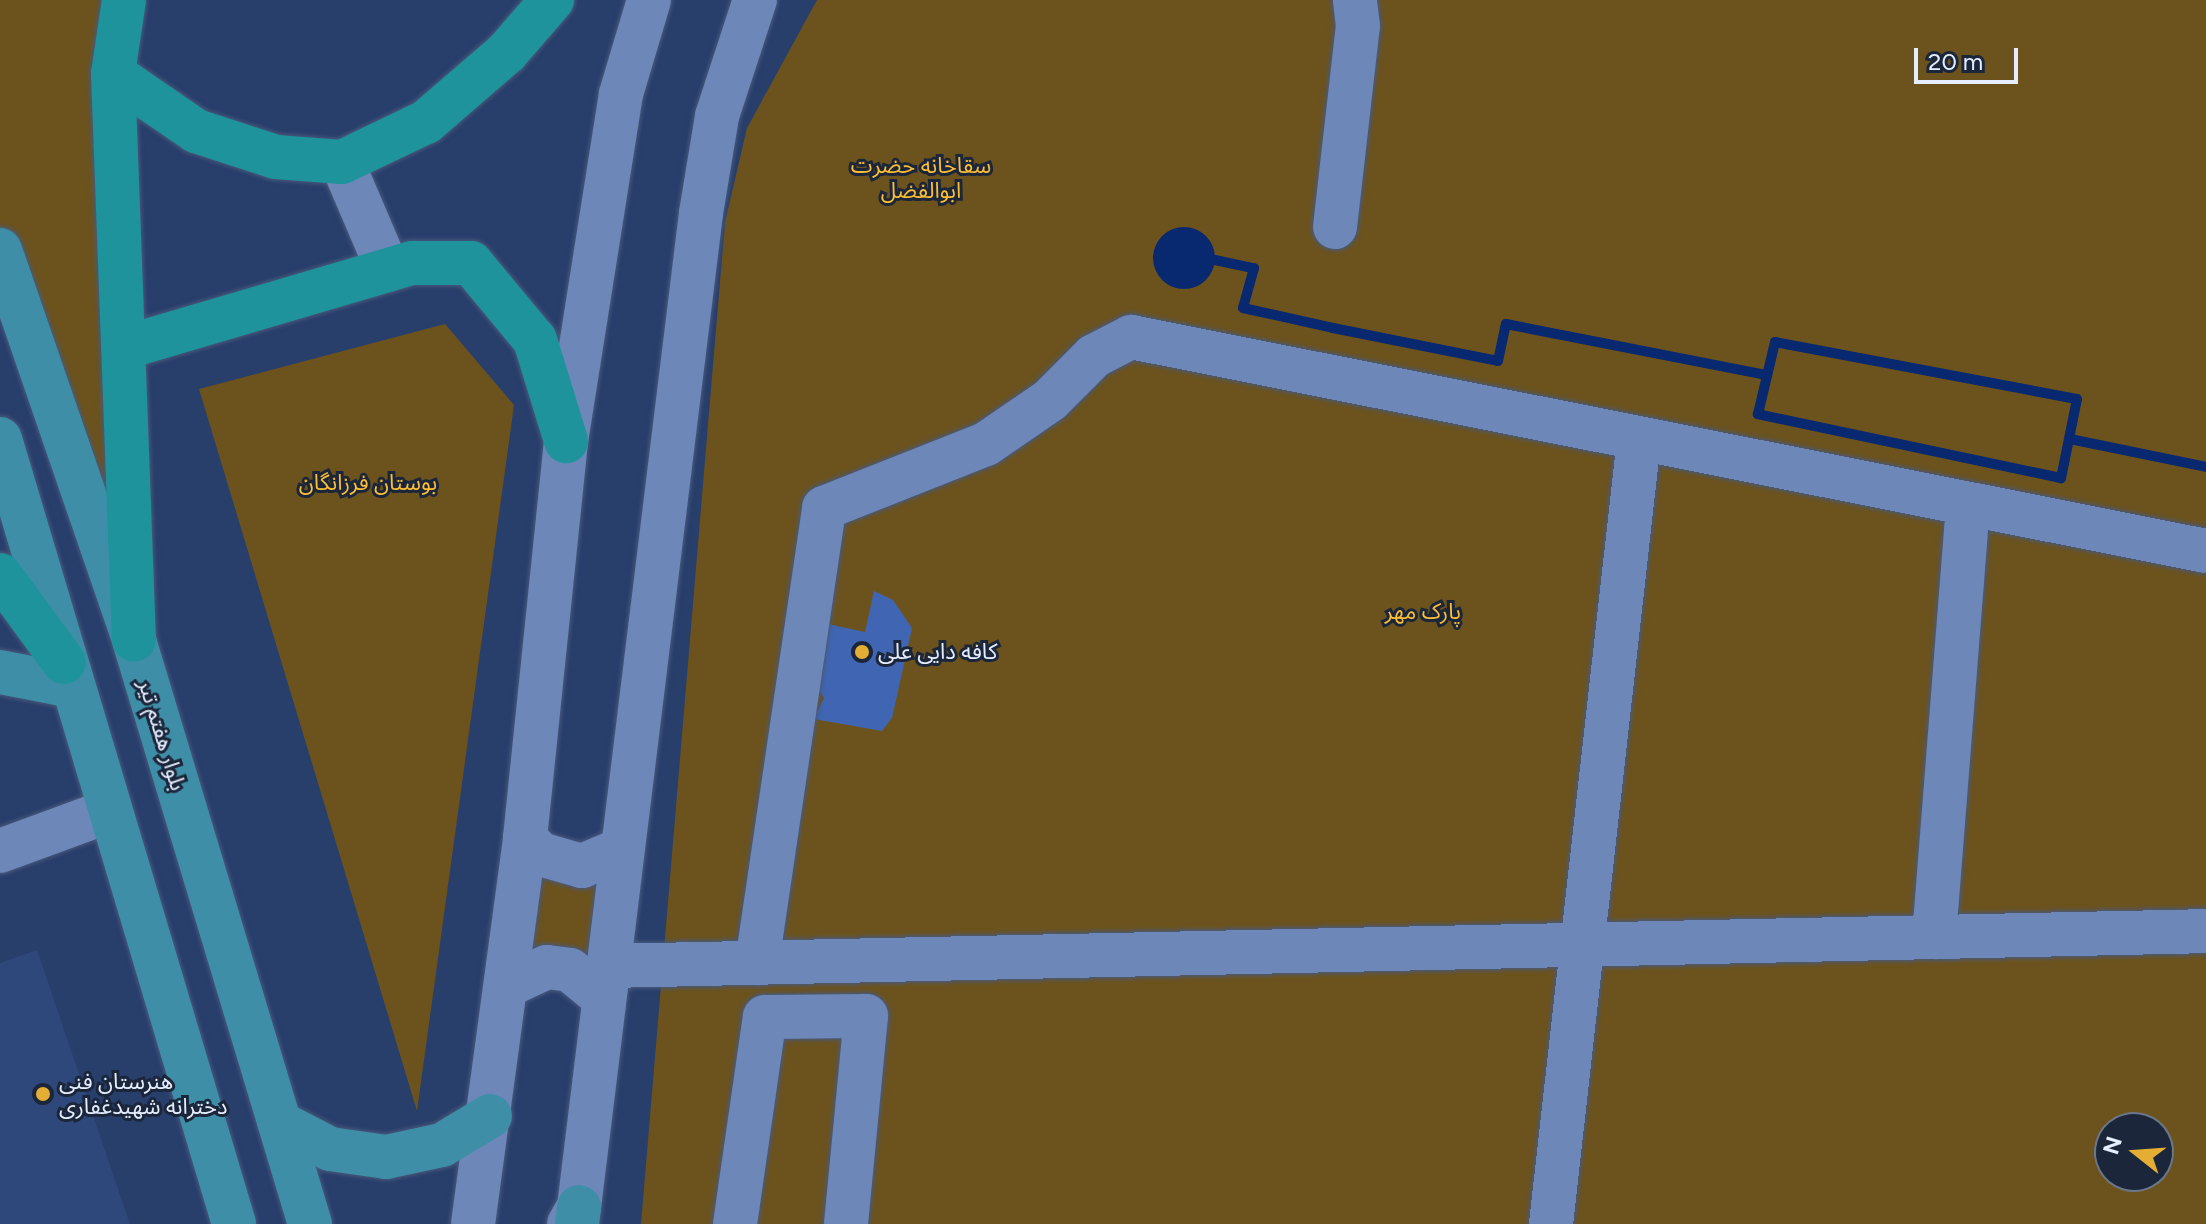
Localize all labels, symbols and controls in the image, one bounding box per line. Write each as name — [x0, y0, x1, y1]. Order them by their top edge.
scale bar — [1918, 32, 2022, 82]
text: 20 m — [1928, 47, 1983, 76]
park label: سقاخانه حضرت ابوالفضل — [851, 152, 991, 204]
park label: بوستان فرزانگان — [299, 470, 437, 496]
park label: پارک مهر — [1385, 599, 1461, 625]
place label: کافه دایی علی — [878, 639, 997, 665]
marker: کافه دایی علی — [853, 643, 871, 661]
street label: بلوار هفتم تیر — [133, 676, 191, 794]
place label: هنرستان فنی دخترانه شهیدغفاری — [59, 1068, 228, 1120]
marker: هنرستان فنی دخترانه شهیدغفاری — [34, 1085, 52, 1103]
north arrow — [2094, 1112, 2174, 1192]
text: N — [2097, 1133, 2128, 1158]

